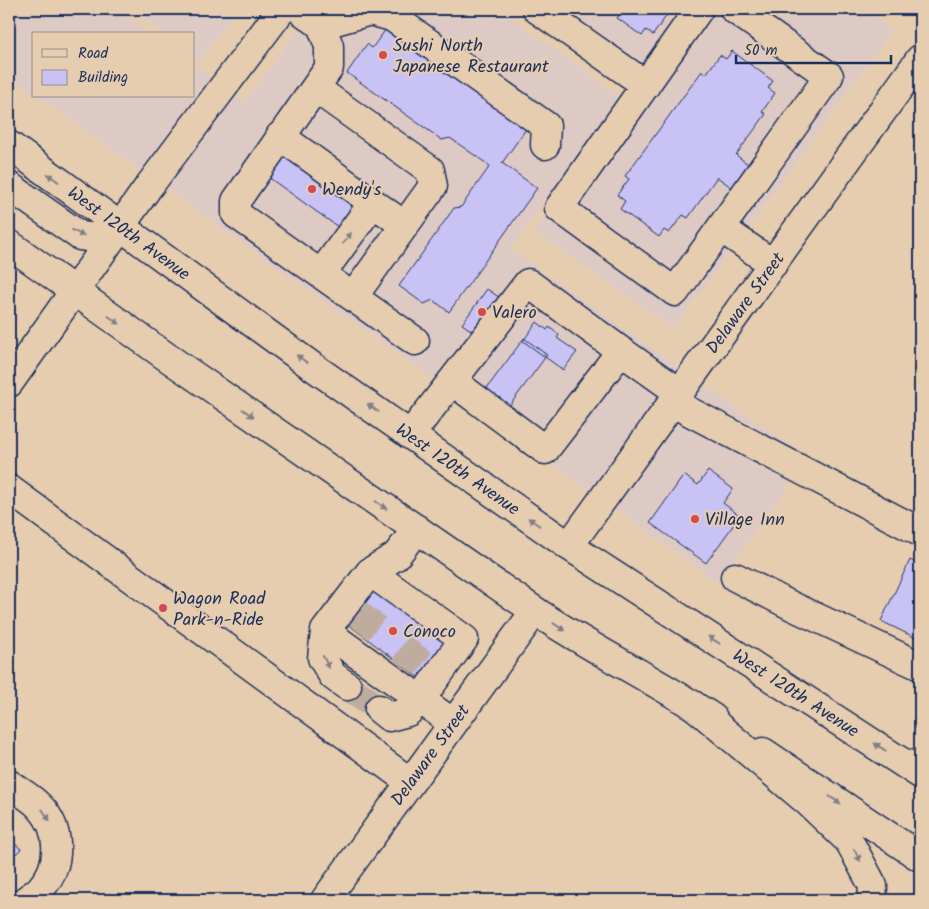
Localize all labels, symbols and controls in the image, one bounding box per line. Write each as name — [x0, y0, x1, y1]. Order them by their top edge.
legend — [32, 32, 195, 98]
place label: Sushi North Japanese Restaurant — [393, 32, 550, 82]
scale bar — [736, 32, 892, 64]
text: 50 m — [744, 39, 778, 63]
text: Road — [78, 42, 109, 66]
marker: Sushi North Japanese Restaurant — [377, 49, 389, 61]
text: Building — [78, 66, 128, 90]
one-way arrow — [46, 173, 60, 183]
place label: Wendy's — [322, 176, 382, 205]
street label: West 120th Avenue — [61, 180, 196, 289]
marker: Wendy's — [306, 183, 318, 195]
one-way arrow — [70, 229, 85, 237]
one-way arrow — [342, 232, 352, 245]
street label: Delaware Street — [699, 246, 794, 361]
place label: Valero — [492, 299, 537, 328]
marker: Valero — [476, 306, 488, 318]
one-way arrow — [108, 315, 121, 325]
one-way arrow — [296, 353, 309, 364]
one-way arrow — [366, 403, 379, 413]
one-way arrow — [241, 408, 255, 418]
street label: West 120th Avenue — [389, 416, 525, 524]
one-way arrow — [375, 500, 388, 510]
place label: Village Inn — [705, 506, 785, 535]
marker: Village Inn — [689, 513, 701, 525]
one-way arrow — [528, 517, 541, 527]
place label: Wagon Road Park-n-Ride — [173, 585, 266, 635]
marker: Wagon Road Park-n-Ride — [157, 602, 169, 614]
place label: Conoco — [403, 618, 456, 647]
one-way arrow — [552, 622, 565, 632]
marker: Conoco — [387, 625, 399, 637]
one-way arrow — [707, 635, 720, 645]
street label: West 120th Avenue — [726, 642, 864, 746]
one-way arrow — [322, 655, 330, 670]
street label: Delaware Street — [384, 698, 479, 813]
one-way arrow — [873, 743, 886, 752]
one-way arrow — [829, 795, 842, 805]
one-way arrow — [41, 809, 50, 822]
one-way arrow — [853, 848, 861, 863]

